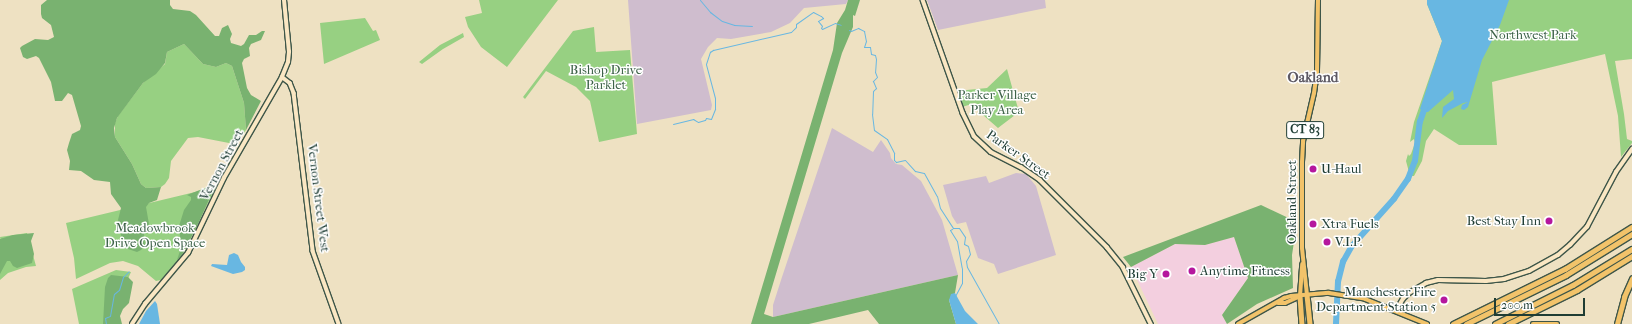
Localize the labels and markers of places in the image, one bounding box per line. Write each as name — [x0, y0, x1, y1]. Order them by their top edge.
place label: U-Haul — [1321, 161, 1362, 177]
marker: U-Haul — [1308, 164, 1318, 174]
place label: Best Stay Inn — [1467, 213, 1541, 229]
place label: Xtra Fuels — [1321, 216, 1379, 232]
marker: Best Stay Inn — [1544, 216, 1554, 226]
marker: Xtra Fuels — [1308, 219, 1318, 229]
place label: V.I.P. — [1335, 234, 1362, 250]
marker: V.I.P. — [1322, 237, 1332, 247]
place label: Anytime Fitness — [1200, 263, 1290, 279]
place label: Big Y — [1127, 266, 1158, 282]
marker: Anytime Fitness — [1187, 266, 1197, 276]
marker: Big Y — [1161, 269, 1171, 279]
place label: Manchester Fire Department Station 5 — [1316, 285, 1436, 316]
marker: Manchester Fire Department Station 5 — [1439, 295, 1449, 305]

